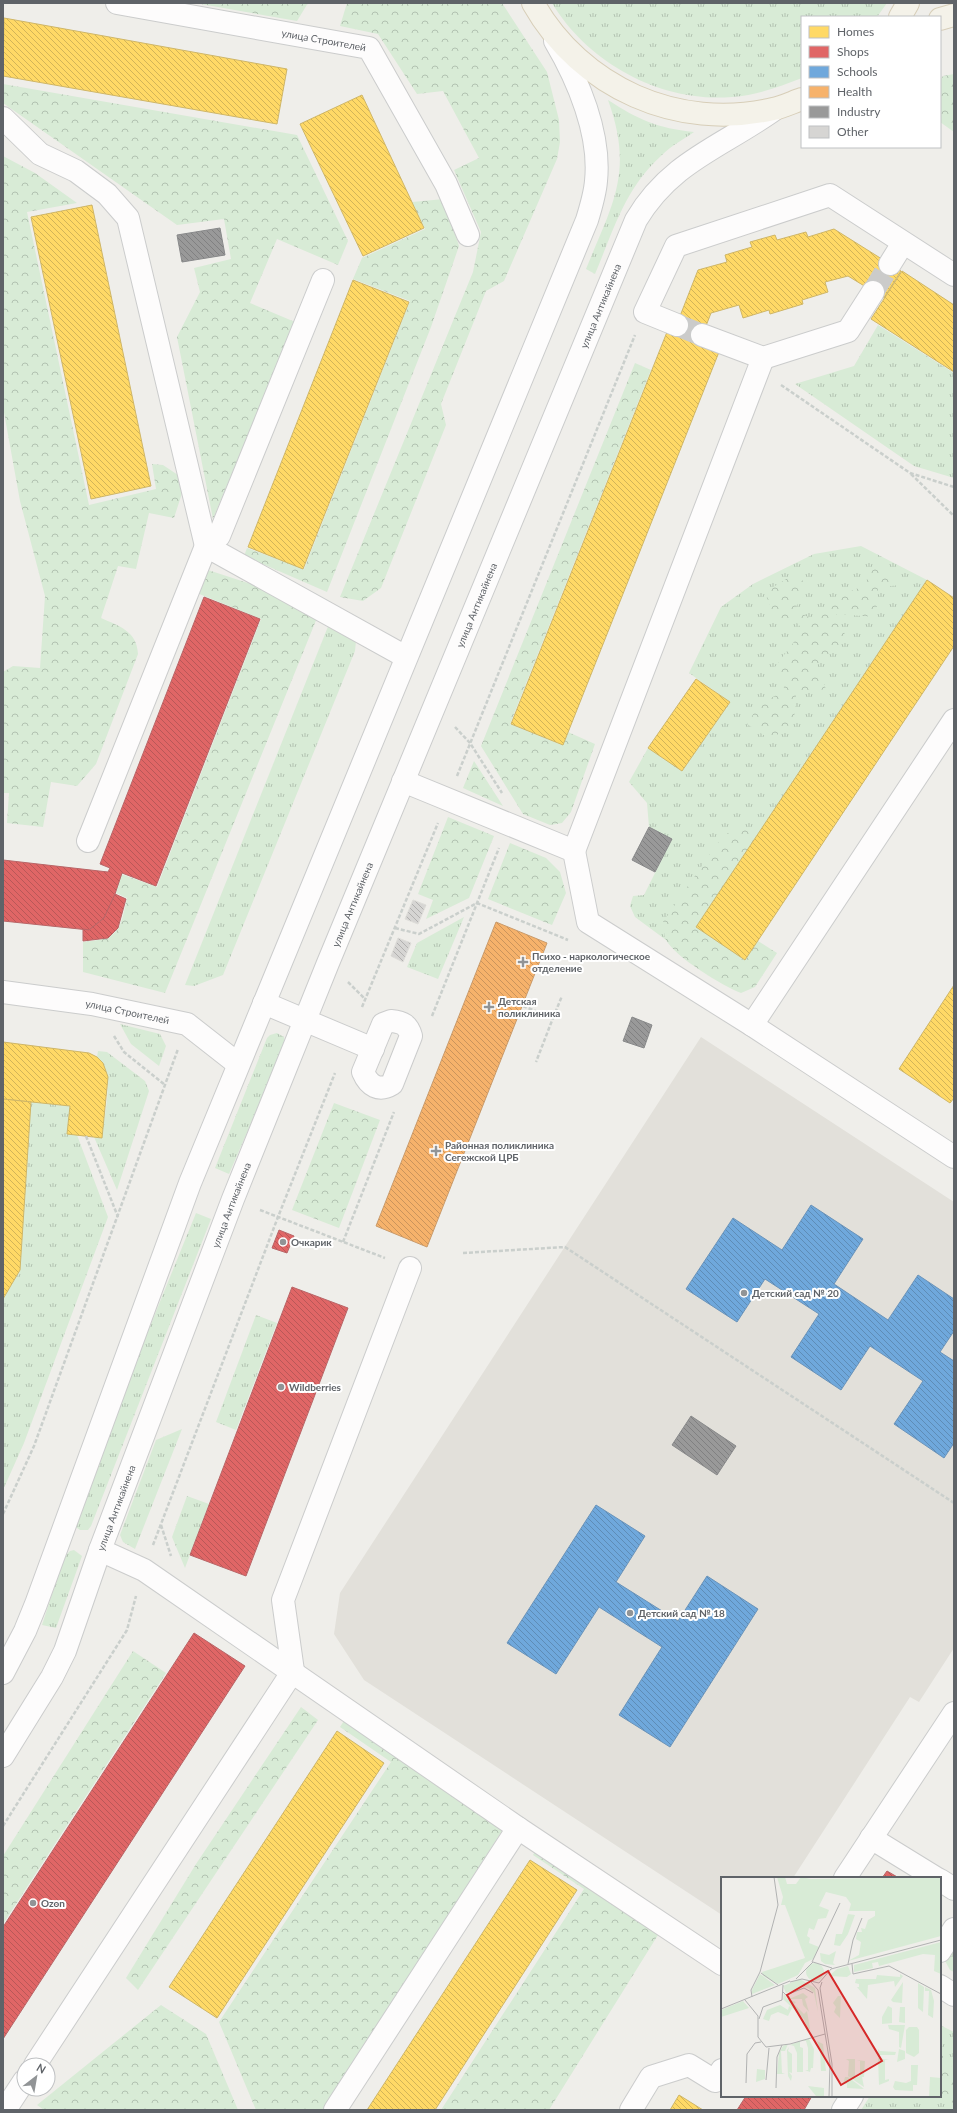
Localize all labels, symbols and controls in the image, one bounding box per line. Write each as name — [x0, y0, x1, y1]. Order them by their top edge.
legend — [801, 16, 941, 148]
text: Homes — [837, 24, 874, 39]
street label: улица Строителей — [281, 26, 367, 53]
text: Shops — [837, 44, 869, 59]
text: Schools — [837, 64, 878, 79]
text: Health — [837, 84, 872, 99]
text: Industry — [837, 104, 881, 119]
text: Other — [837, 124, 869, 139]
street label: улица Антикайнена — [577, 262, 623, 350]
street label: улица Антикайнена — [453, 561, 499, 649]
street label: улица Антикайнена — [329, 860, 375, 949]
place label: Психо - наркологическое отделение — [532, 950, 651, 974]
marker: Психо - наркологическое отделение — [517, 956, 529, 968]
place label: Детская поликлиника — [498, 995, 560, 1019]
street label: улица Строителей — [85, 997, 171, 1026]
marker: Детская поликлиника — [483, 1001, 495, 1013]
place label: Районная поликлиника Сегежской ЦРБ — [445, 1139, 554, 1163]
marker: Районная поликлиника Сегежской ЦРБ — [430, 1145, 442, 1157]
street label: улица Антикайнена — [209, 1161, 253, 1249]
place label: Очкарик — [291, 1236, 332, 1248]
marker: Очкарик — [278, 1237, 288, 1247]
place label: Детский сад № 20 — [752, 1287, 839, 1299]
marker: Детский сад № 20 — [739, 1288, 749, 1298]
place label: Wildberries — [289, 1381, 342, 1393]
marker: Wildberries — [276, 1382, 286, 1392]
street label: улица Антикайнена — [94, 1463, 138, 1552]
place label: Детский сад № 18 — [638, 1607, 725, 1619]
marker: Детский сад № 18 — [625, 1608, 635, 1618]
inset map — [721, 1877, 941, 2097]
place label: Ozon — [41, 1897, 65, 1909]
marker: Ozon — [28, 1898, 38, 1908]
north arrow — [16, 2057, 56, 2097]
text: N — [34, 2060, 48, 2076]

